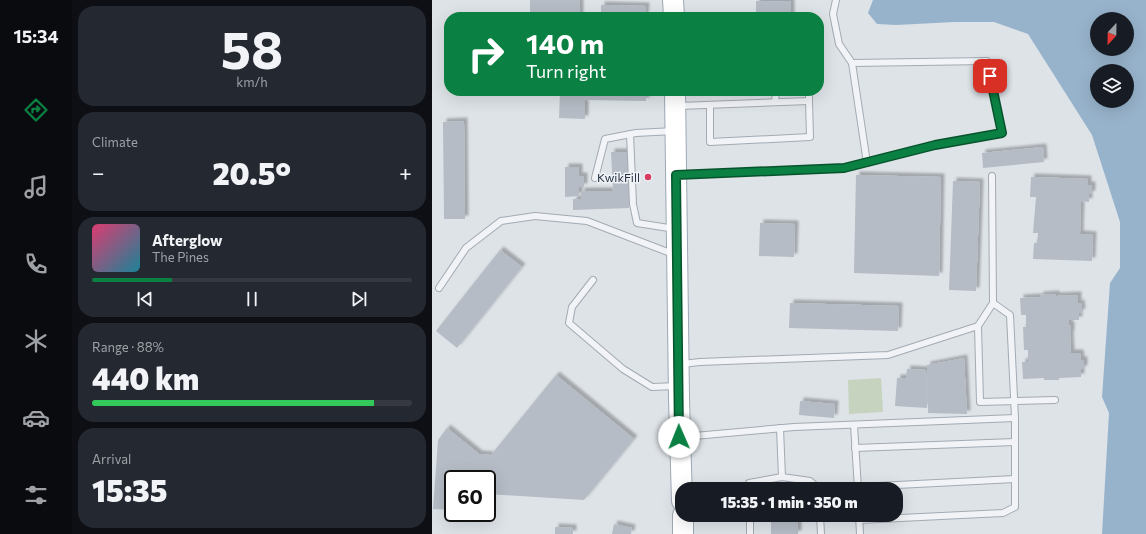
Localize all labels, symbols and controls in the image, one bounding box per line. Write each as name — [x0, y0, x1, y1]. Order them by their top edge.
north arrow — [1090, 12, 1134, 56]
map controls — [1090, 12, 1134, 108]
text: 58 — [221, 16, 283, 80]
text: 15:34 — [14, 25, 58, 47]
text: 140 m — [526, 26, 604, 60]
icon: right — [460, 28, 512, 80]
pin — [973, 59, 1007, 93]
text: Turn right — [526, 60, 606, 82]
button: layers — [1090, 64, 1134, 108]
icon: arrive — [979, 65, 1001, 87]
text: km/h — [236, 74, 268, 90]
icon: directions — [22, 96, 50, 124]
text: Climate — [92, 134, 138, 150]
text: 20.5° — [212, 154, 291, 191]
text: − — [92, 159, 105, 186]
text: + — [399, 159, 412, 186]
place label: KwikFill — [597, 170, 640, 184]
marker: KwikFill — [643, 172, 653, 182]
icon: music — [22, 173, 50, 201]
text: Afterglow — [152, 231, 222, 249]
text: The Pines — [152, 249, 209, 265]
icon: phone — [22, 250, 50, 278]
icon: previous — [134, 288, 156, 310]
icon: pause — [241, 288, 263, 310]
icon: next — [348, 288, 370, 310]
icon: climate — [22, 327, 50, 355]
text: Range · 88% — [92, 339, 164, 355]
text: 440 km — [92, 359, 199, 396]
icon: car — [22, 404, 50, 432]
position arrow — [658, 416, 700, 458]
text: Arrival — [92, 451, 131, 467]
speed limit sign: 60 — [444, 470, 496, 522]
text: 15:35 — [92, 471, 167, 508]
icon: filters — [22, 481, 50, 509]
text: 15:35 · 1 min · 350 m — [720, 493, 858, 511]

